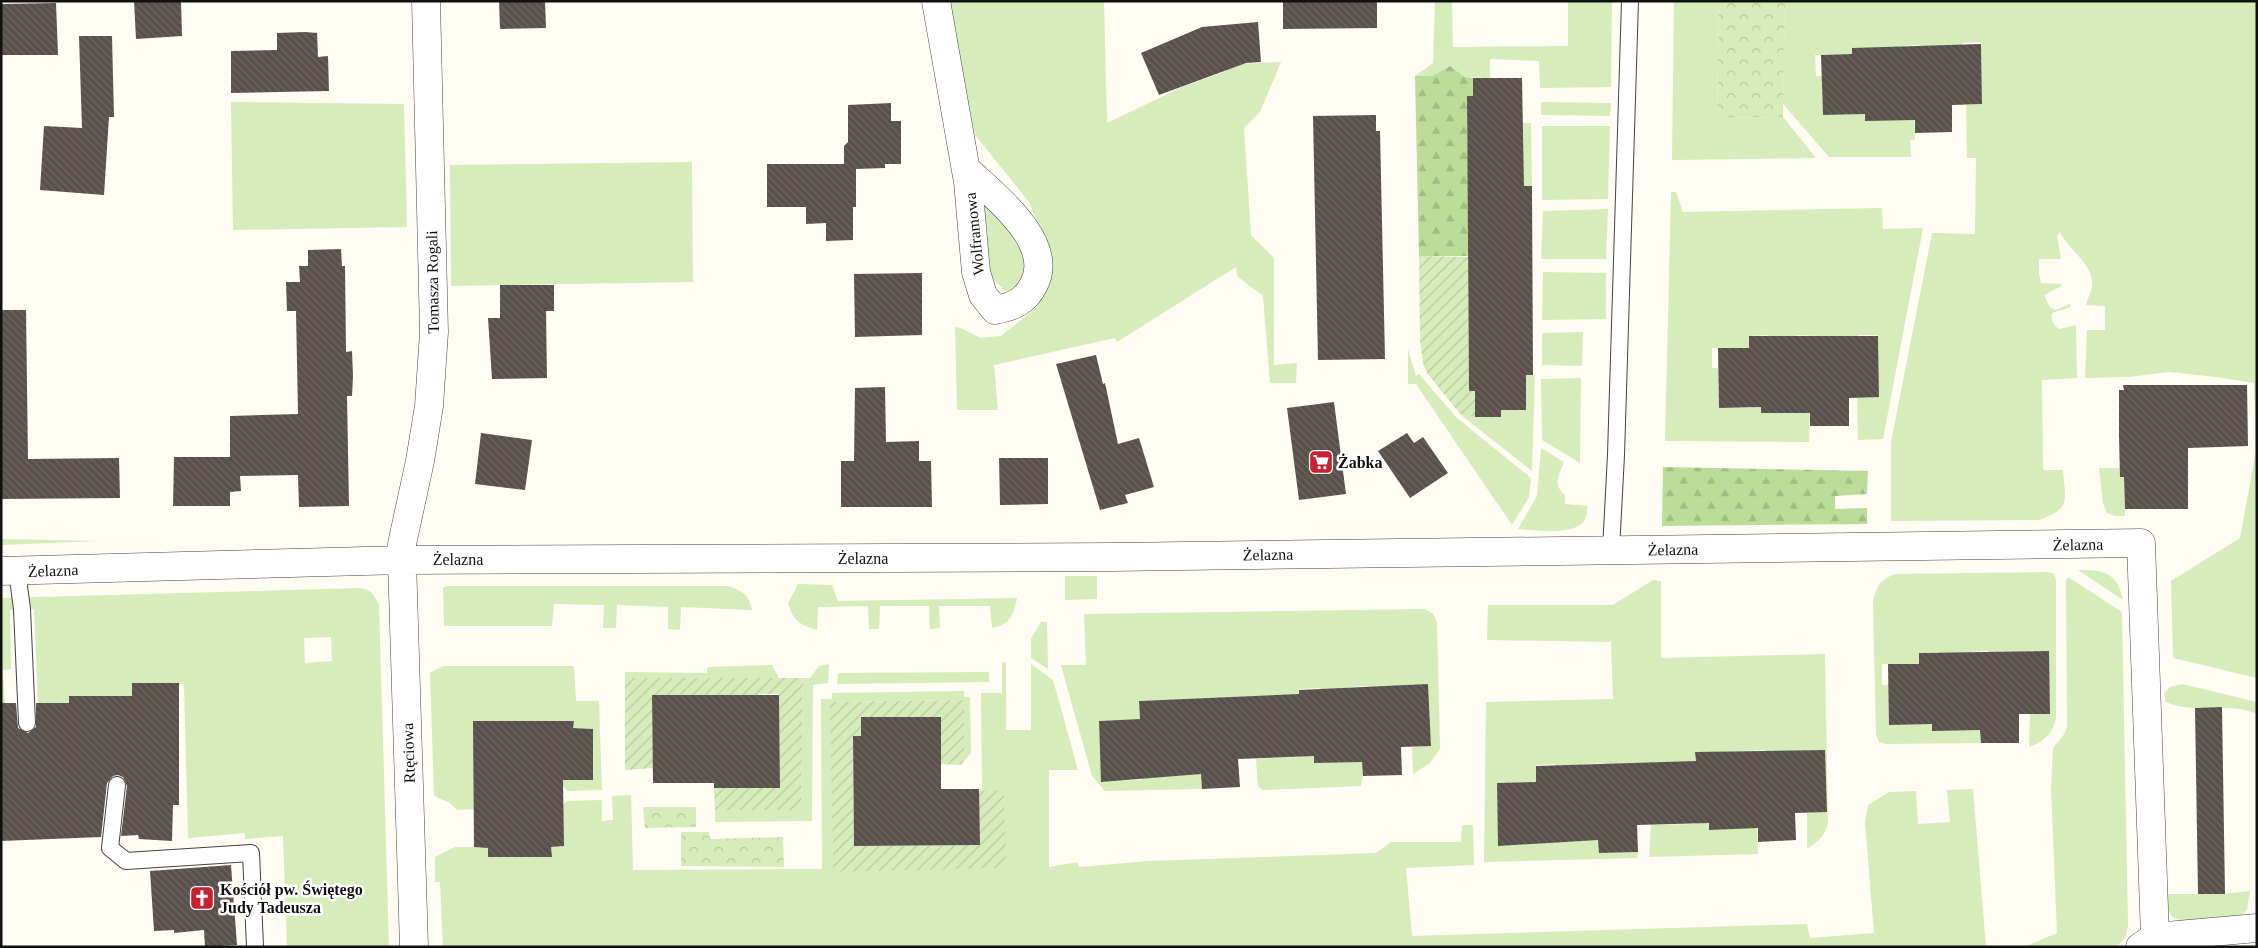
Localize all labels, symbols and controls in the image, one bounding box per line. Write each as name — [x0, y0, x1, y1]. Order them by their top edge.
street label: Wolframowa — [962, 192, 987, 276]
street label: Tomasza Rogali — [423, 230, 443, 334]
supermarket icon: Żabka — [1308, 449, 1334, 475]
place label: Żabka — [1338, 453, 1382, 471]
street label: Żelazna — [2053, 536, 2103, 553]
street label: Żelazna — [1648, 541, 1698, 558]
street label: Żelazna — [1243, 546, 1293, 563]
street label: Żelazna — [838, 550, 888, 567]
street label: Żelazna — [433, 551, 483, 568]
street label: Żelazna — [27, 561, 79, 580]
street label: Rtęciowa — [399, 722, 419, 783]
place label: Kościół pw. Świętego Judy Tadeusza — [220, 880, 363, 917]
church icon: Kościół pw. Świętego Judy Tadeusza — [189, 885, 215, 911]

